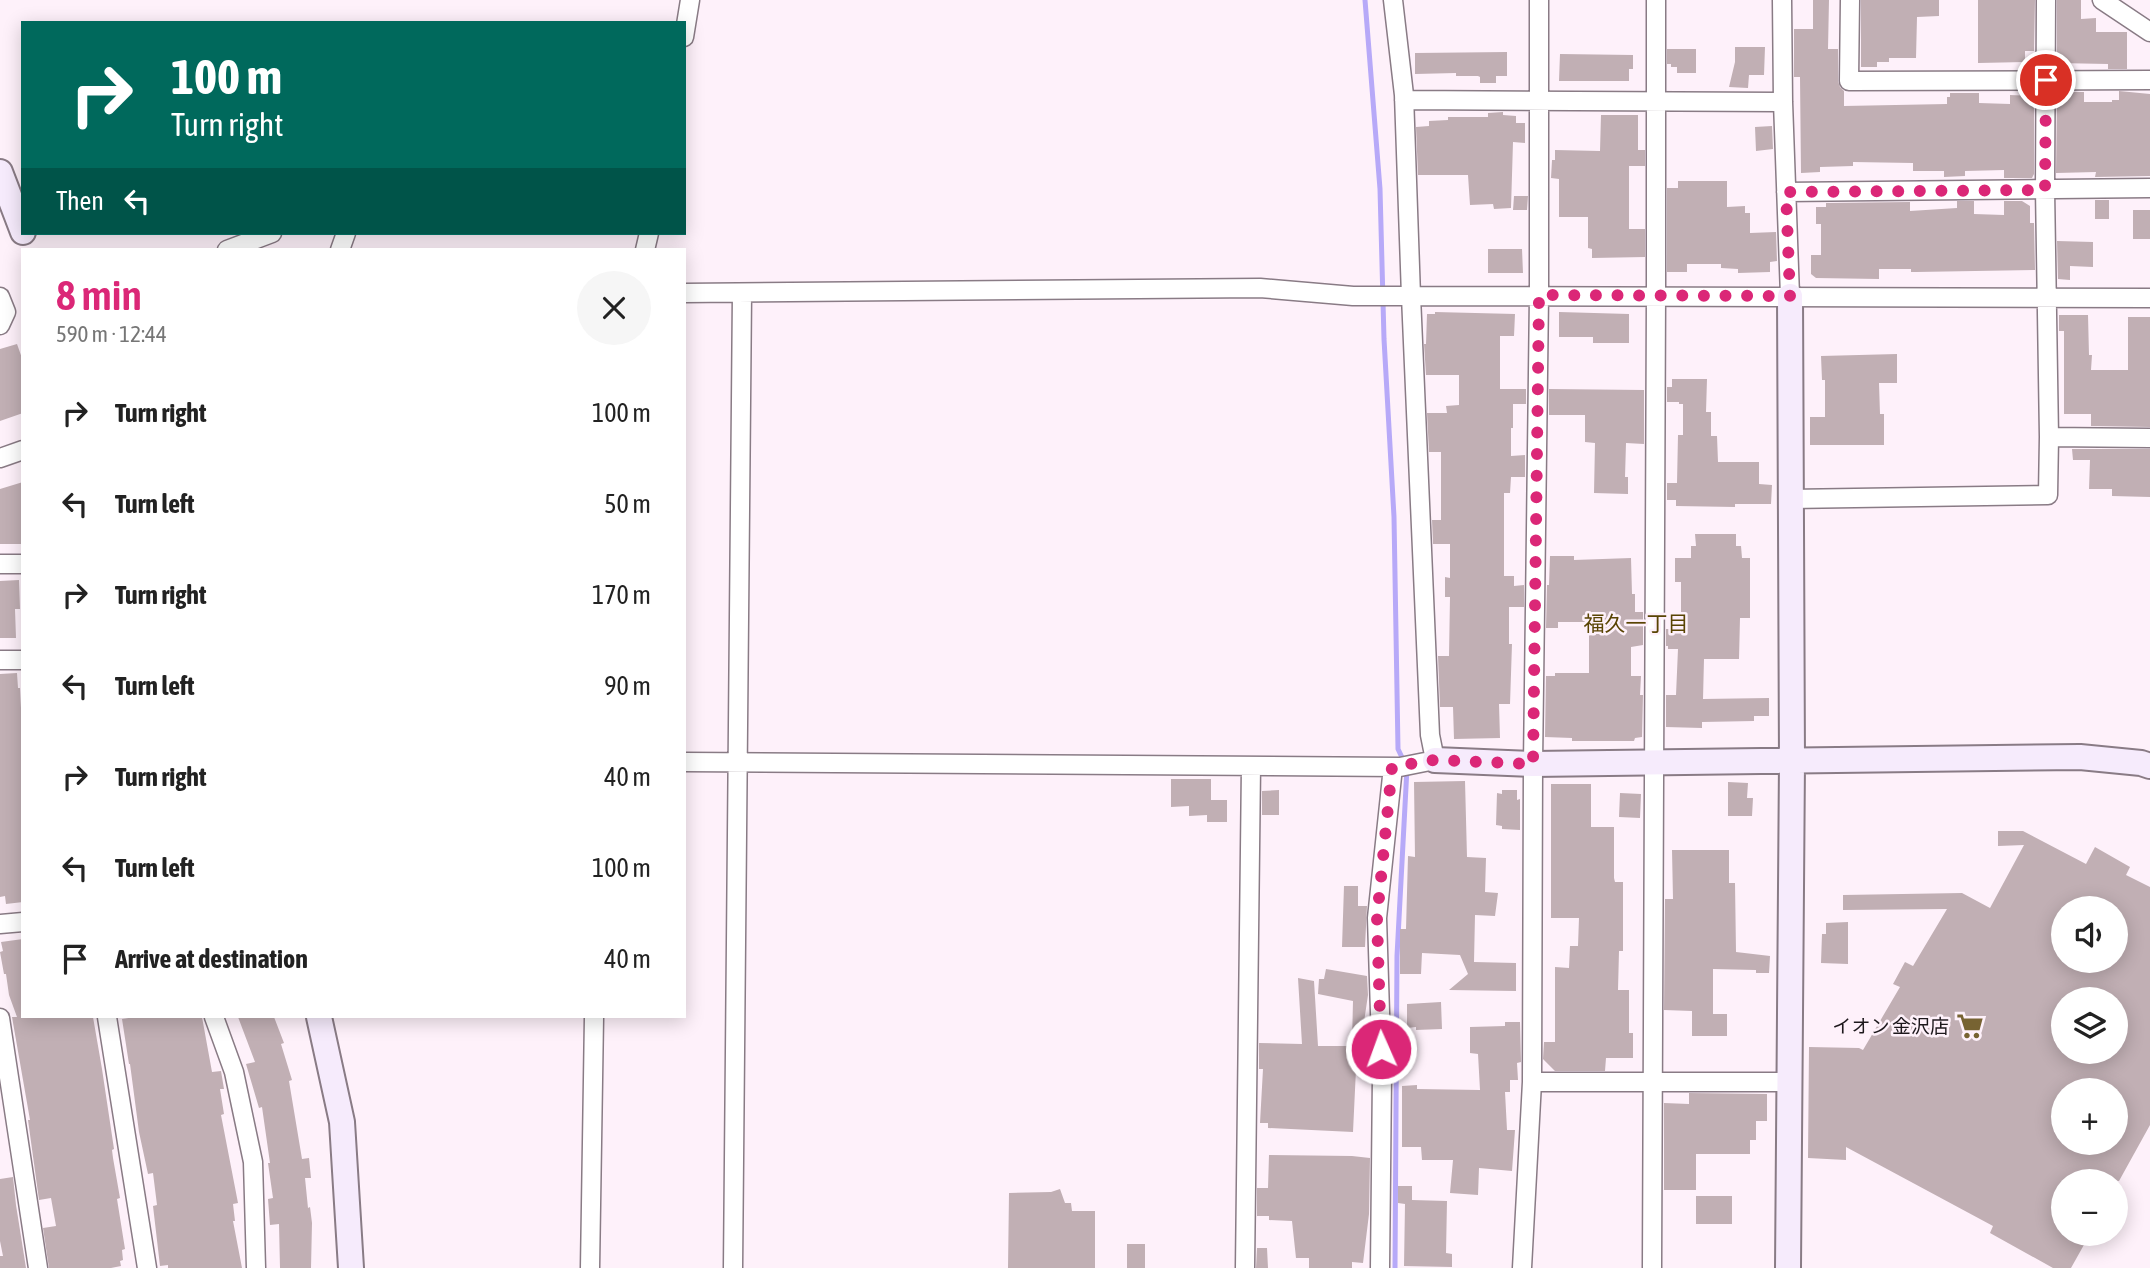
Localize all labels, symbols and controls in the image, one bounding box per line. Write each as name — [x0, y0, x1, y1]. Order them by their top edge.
text: 100 m — [171, 48, 282, 104]
icon: right — [56, 49, 147, 140]
pin — [2016, 50, 2076, 110]
icon: arrive — [2027, 61, 2065, 99]
text: Turn right — [171, 106, 284, 143]
icon: left — [118, 182, 156, 220]
text: Then — [56, 186, 104, 216]
text: 8 min — [56, 271, 142, 319]
button: close — [577, 271, 651, 345]
text: 590 m · 12:44 — [56, 321, 167, 347]
icon: right — [56, 394, 94, 432]
text: Turn right — [115, 398, 206, 428]
text: 100 m — [592, 398, 651, 428]
icon: left — [56, 485, 94, 523]
text: Turn left — [115, 489, 195, 519]
text: 50 m — [604, 489, 651, 519]
icon: right — [56, 576, 94, 614]
text: Turn right — [115, 580, 206, 610]
text: 170 m — [592, 580, 651, 610]
district label: 福久一丁目 — [1584, 611, 1689, 635]
icon: left — [56, 667, 94, 705]
text: Turn left — [115, 671, 195, 701]
text: 90 m — [604, 671, 651, 701]
icon: right — [56, 758, 94, 796]
text: Turn right — [115, 762, 206, 792]
text: 40 m — [604, 762, 651, 792]
icon: left — [56, 849, 94, 887]
text: Turn left — [115, 853, 195, 883]
text: 100 m — [592, 853, 651, 883]
map controls — [2051, 896, 2128, 1246]
button: sound — [2051, 896, 2128, 973]
icon: arrive — [56, 940, 94, 978]
text: Arrive at destination — [115, 944, 308, 974]
text: 40 m — [604, 944, 651, 974]
button: layers — [2051, 987, 2128, 1064]
supermarket icon: イオン 金沢店 — [1955, 1011, 1985, 1041]
position arrow — [1344, 1012, 1418, 1086]
place label: イオン 金沢店 — [1832, 1015, 1949, 1037]
button: + — [2051, 1078, 2128, 1155]
button: − — [2051, 1169, 2128, 1246]

